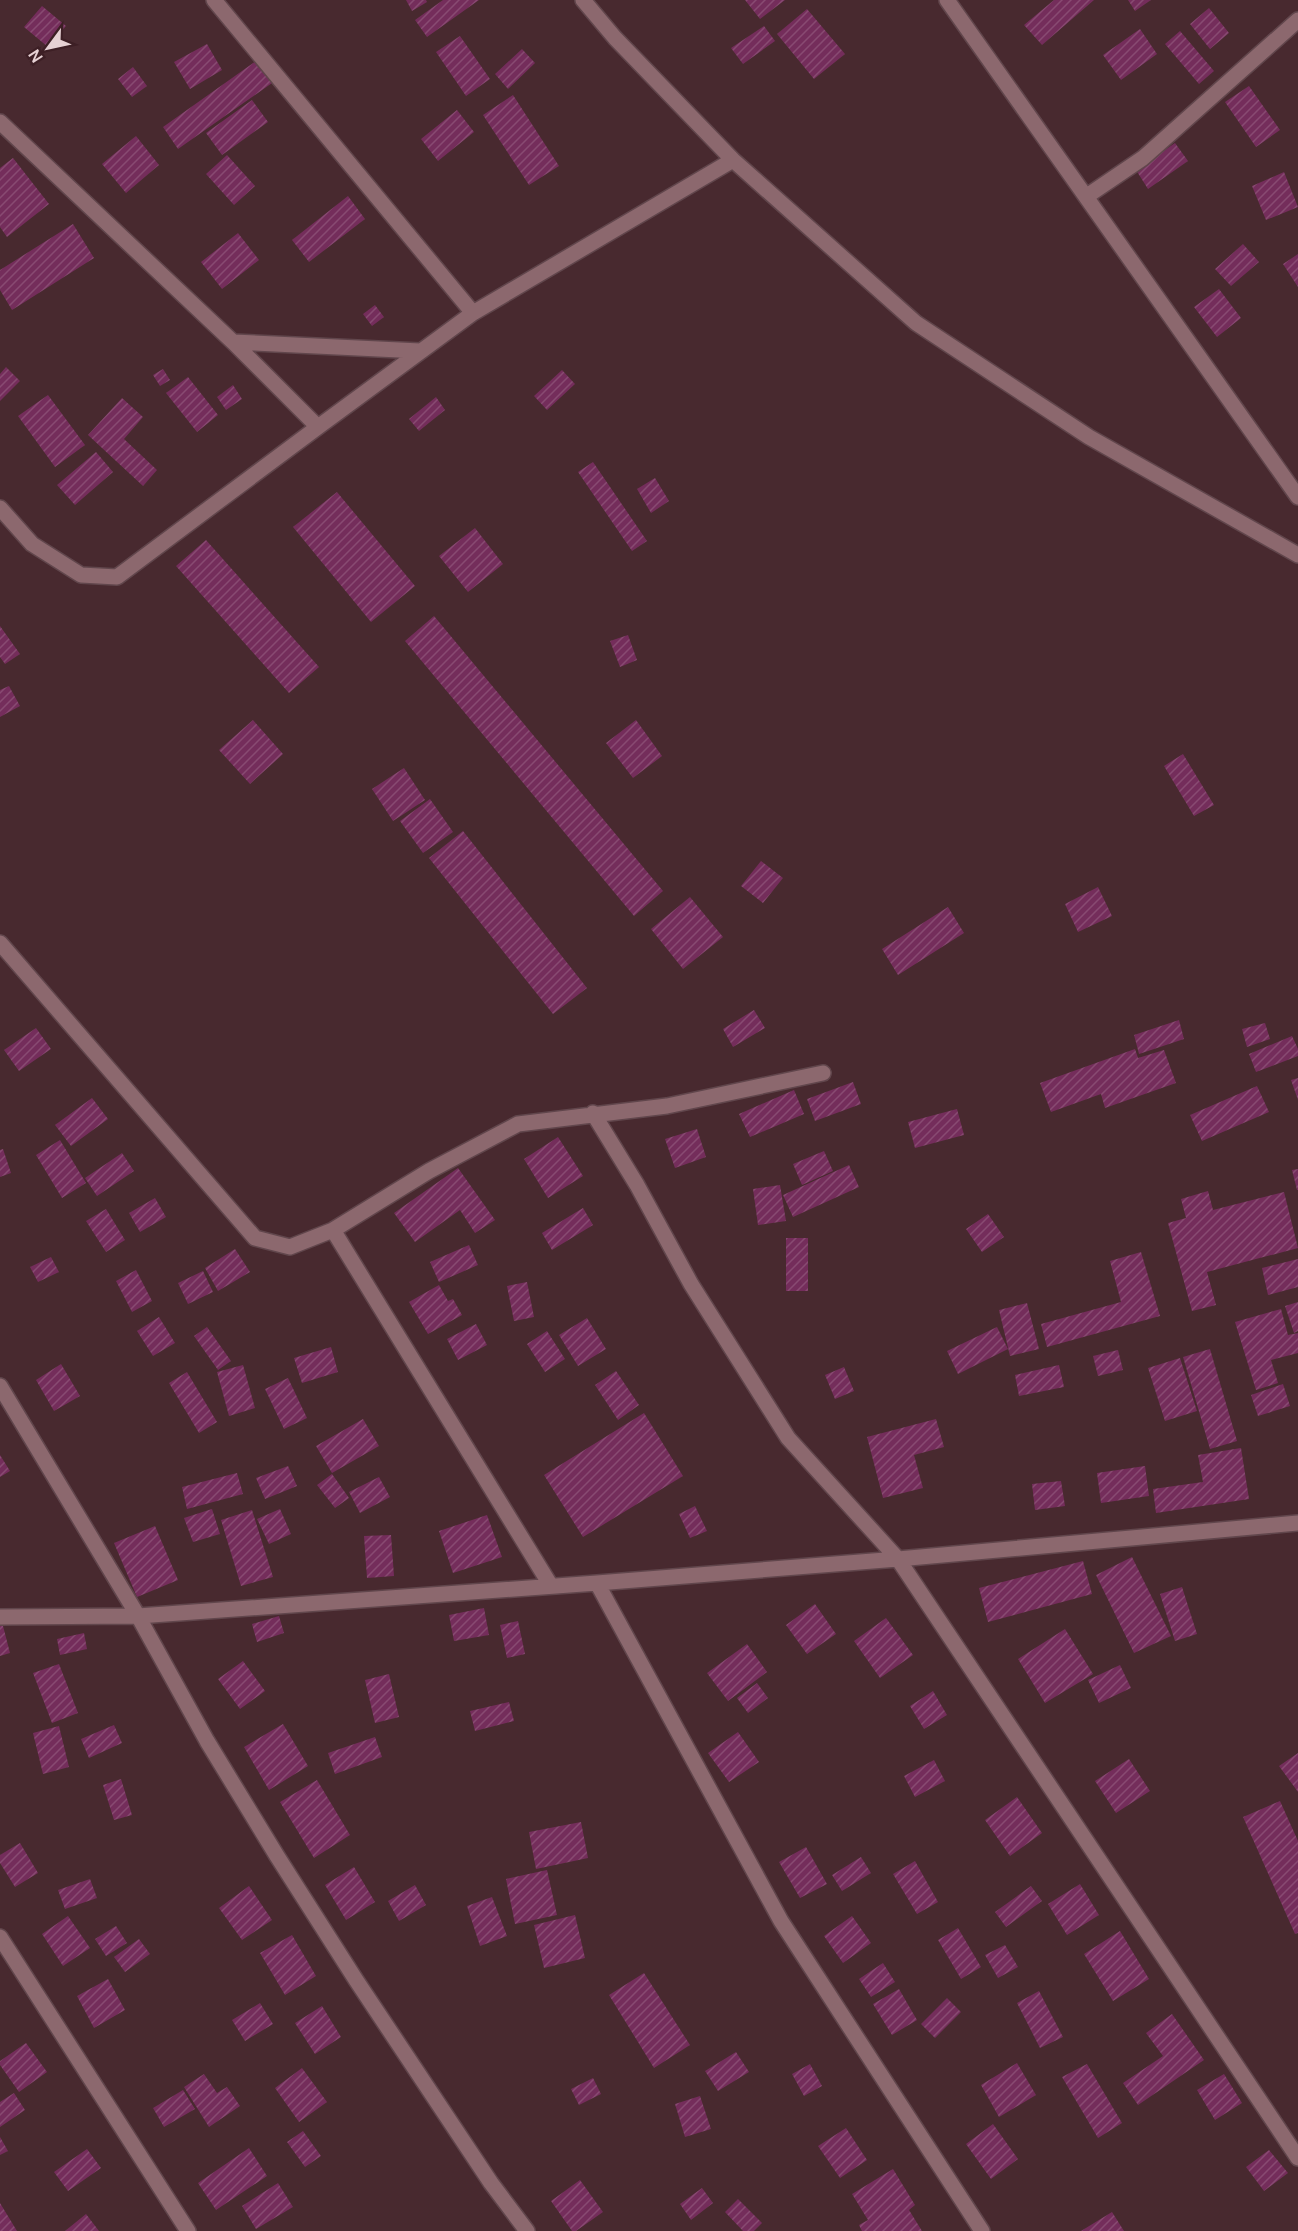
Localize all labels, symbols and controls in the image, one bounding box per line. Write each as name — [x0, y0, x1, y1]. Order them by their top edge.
north arrow — [18, 18, 78, 78]
text: N — [23, 45, 48, 67]

